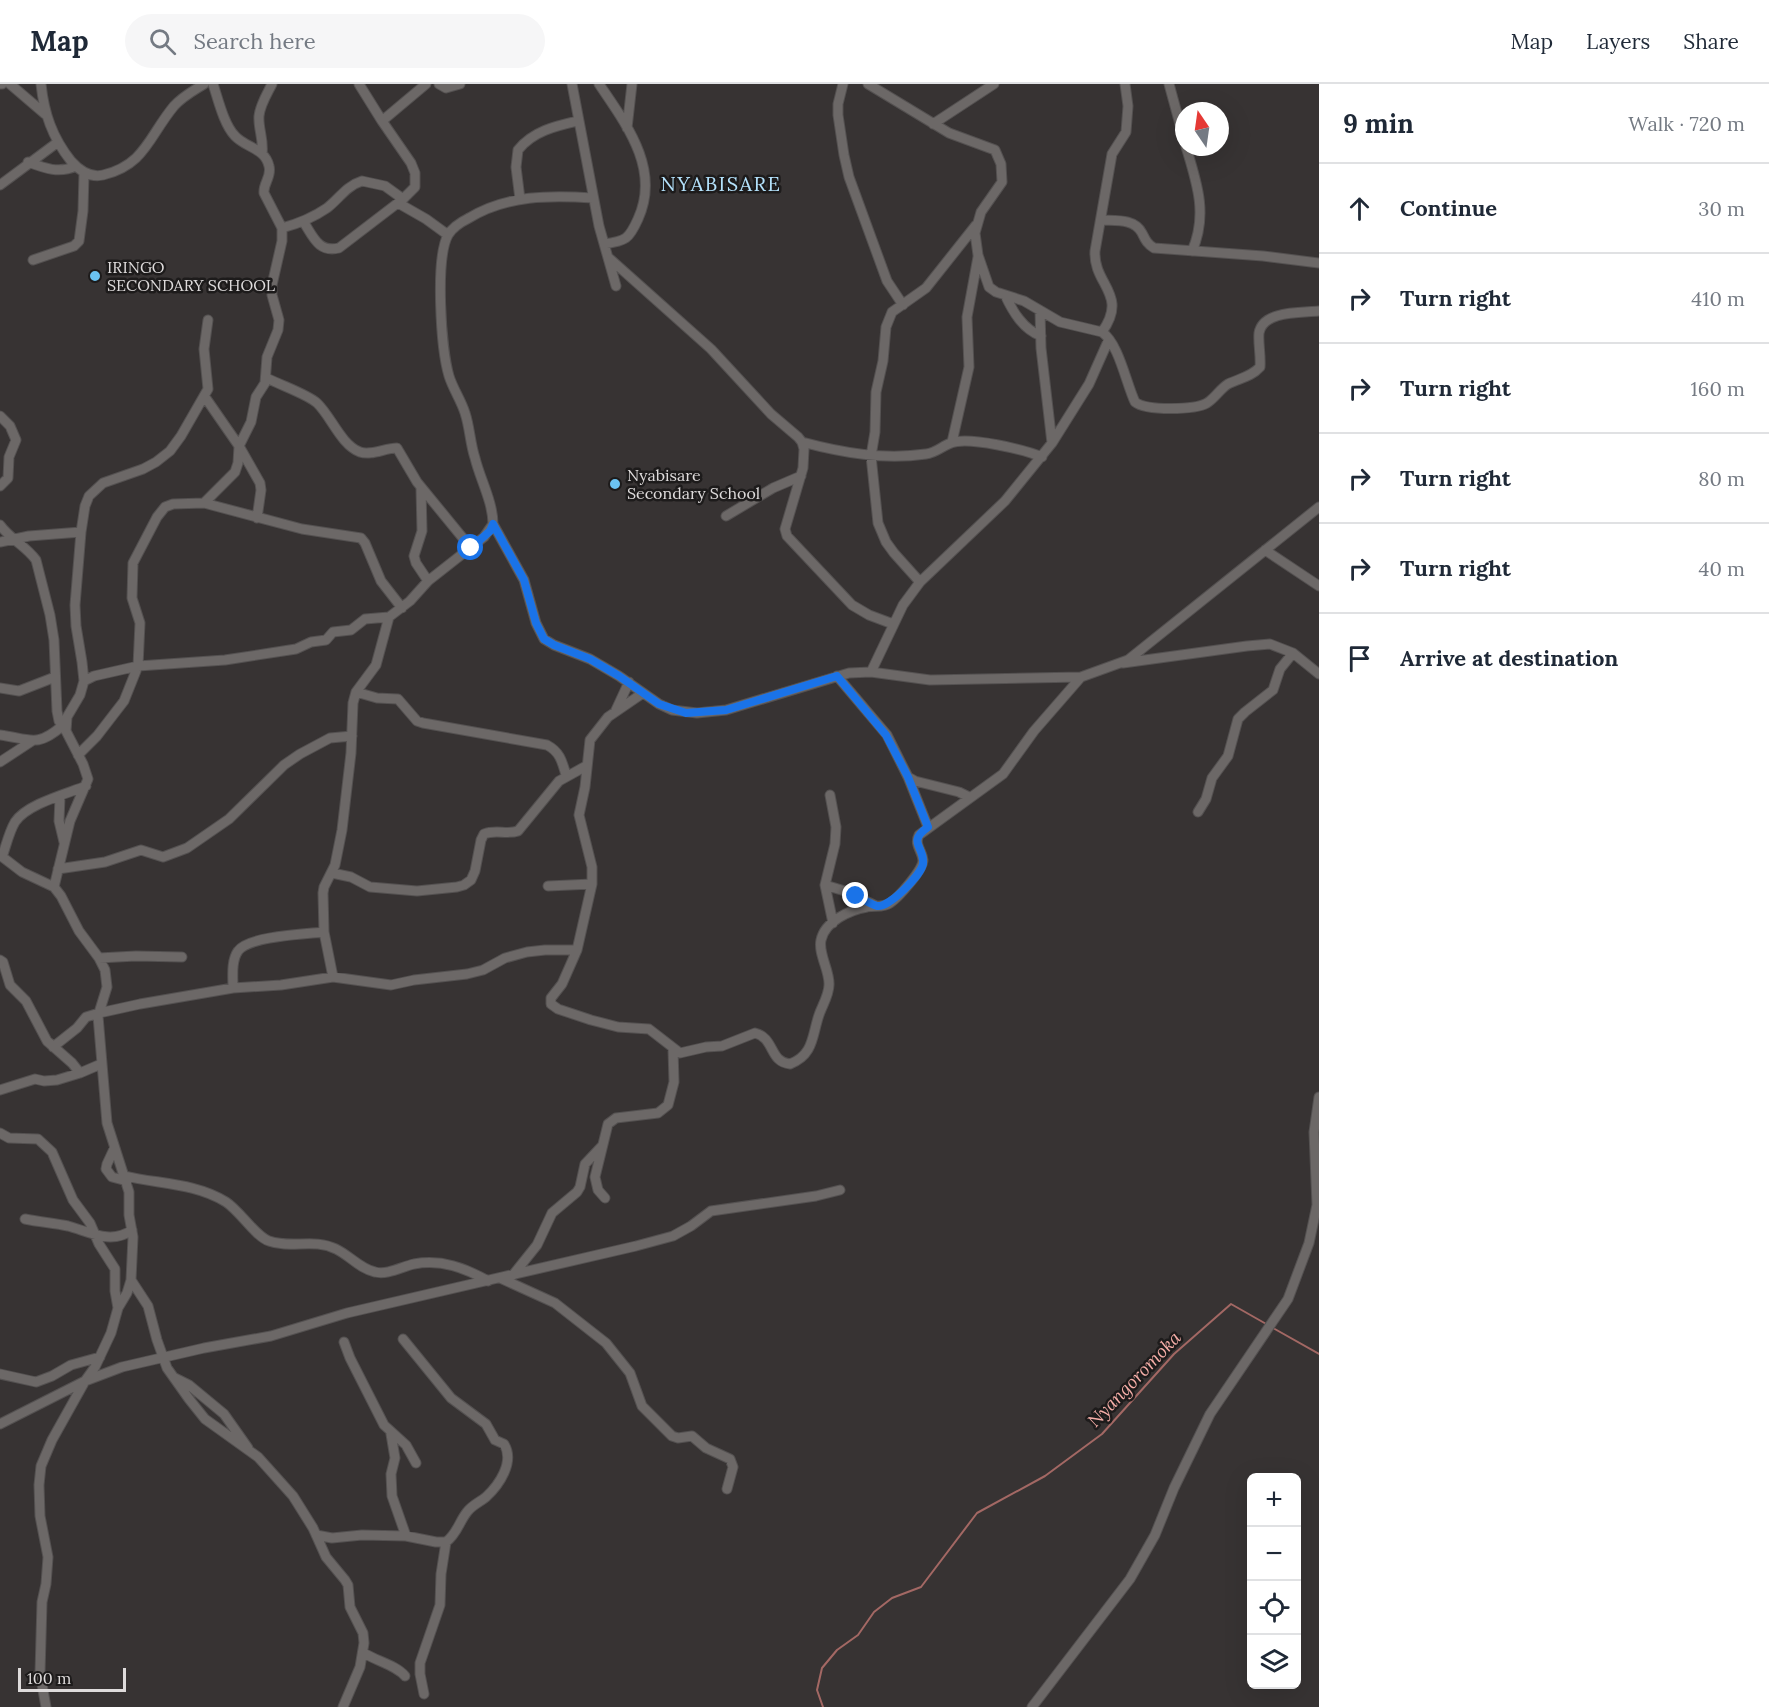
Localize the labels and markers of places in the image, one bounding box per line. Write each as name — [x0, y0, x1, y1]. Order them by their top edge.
place label: IRINGO SECONDARY SCHOOL — [107, 257, 275, 295]
marker: IRINGO SECONDARY SCHOOL — [88, 269, 102, 283]
place label: Nyabisare Secondary School — [627, 465, 760, 503]
marker: Nyabisare Secondary School — [608, 477, 622, 491]

